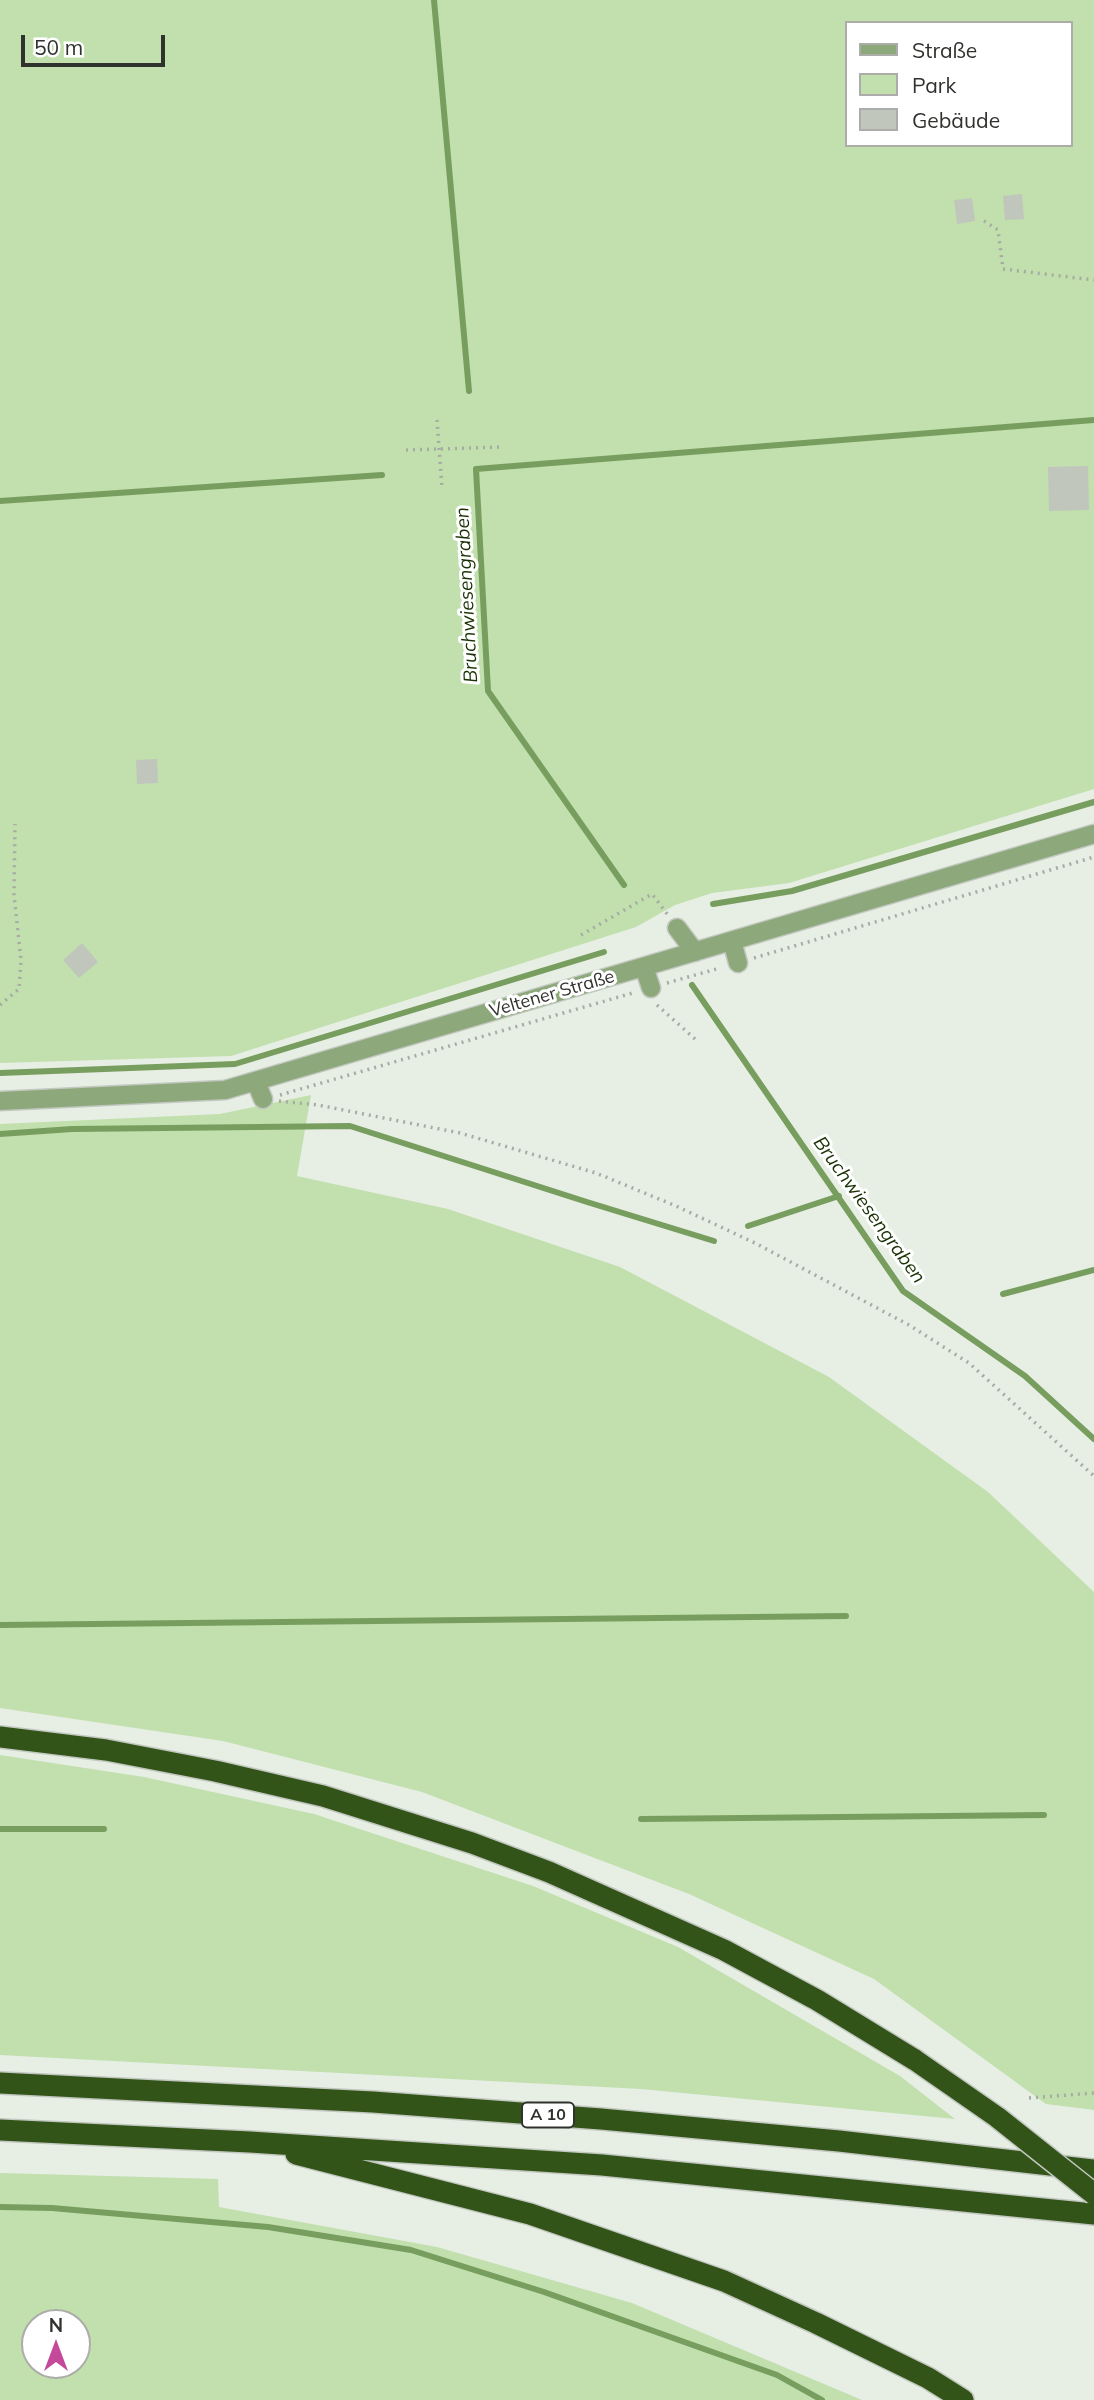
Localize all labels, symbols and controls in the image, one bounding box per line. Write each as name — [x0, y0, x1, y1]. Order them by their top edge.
scale bar — [24, 21, 168, 65]
legend — [846, 21, 1073, 147]
text: 50 m — [34, 34, 83, 60]
text: Straße — [912, 37, 977, 63]
text: Park — [912, 72, 956, 98]
text: Gebäude — [912, 107, 1000, 133]
water label: Bruchwiesengraben — [451, 507, 483, 683]
street label: Veltener Straße — [487, 966, 617, 1022]
water label: Bruchwiesengraben — [808, 1132, 930, 1288]
road number: A 10 — [522, 2102, 574, 2128]
north arrow — [21, 2309, 91, 2379]
text: N — [49, 2313, 63, 2337]

